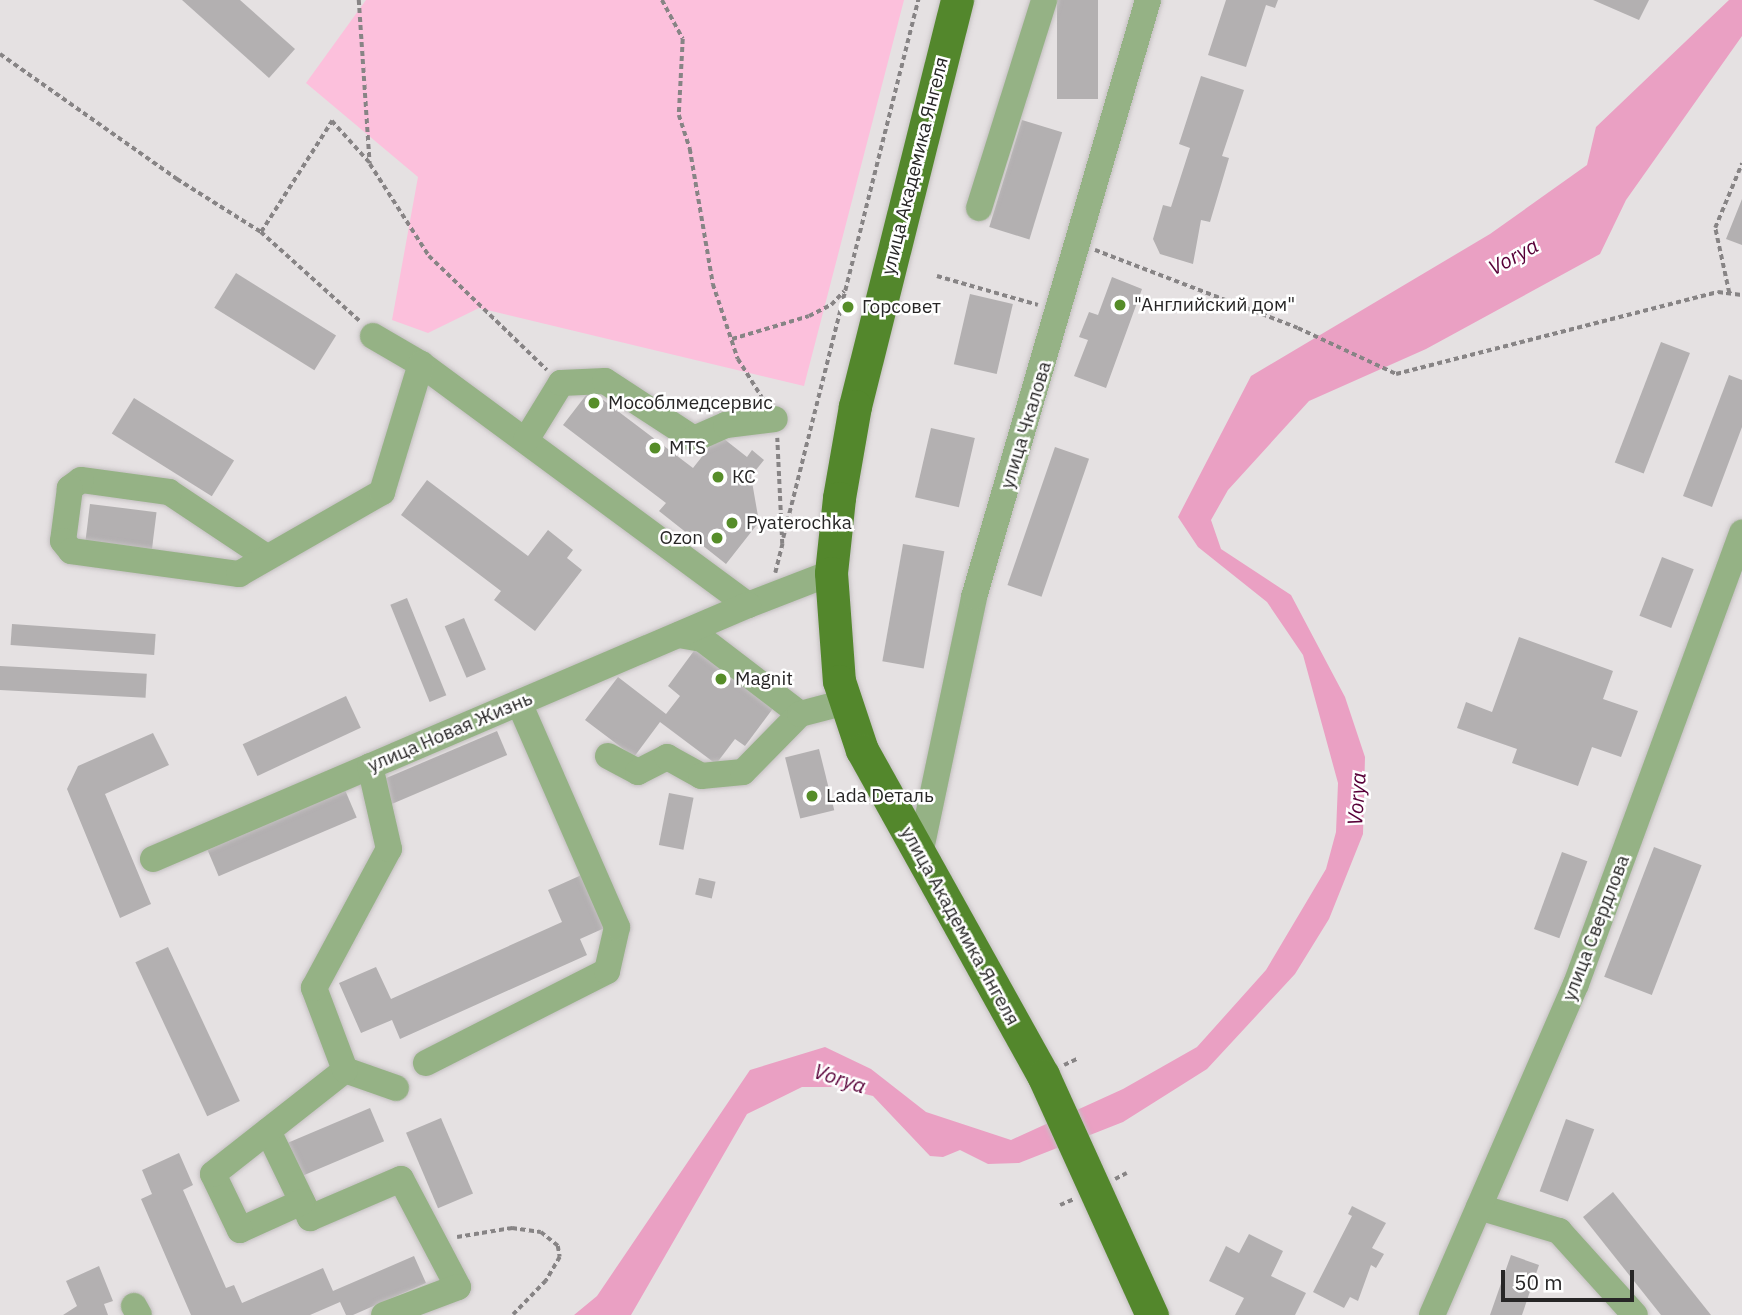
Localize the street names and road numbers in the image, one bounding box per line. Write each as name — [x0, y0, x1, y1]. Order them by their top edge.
street label: улица Академика Янгеля — [877, 55, 953, 277]
street label: улица Чкалова — [996, 359, 1056, 491]
street label: улица Новая Жизнь — [364, 687, 536, 777]
street label: улица Академика Янгеля — [896, 823, 1024, 1029]
street label: улица Свердлова — [1558, 852, 1634, 1004]

